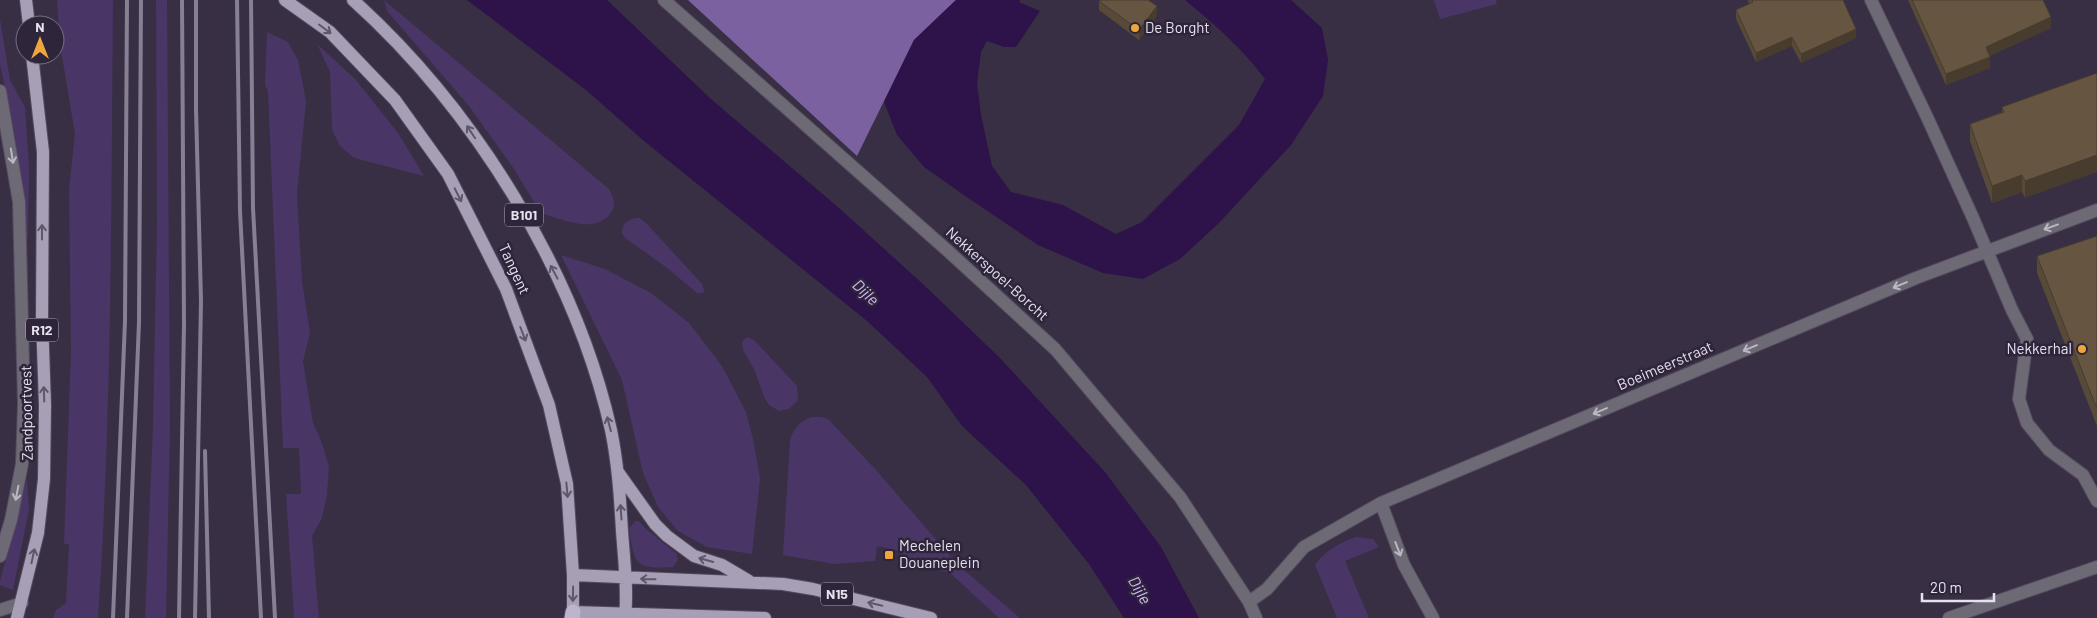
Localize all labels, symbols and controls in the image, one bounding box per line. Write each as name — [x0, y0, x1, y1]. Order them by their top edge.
north arrow — [15, 15, 65, 65]
text: N — [35, 18, 45, 35]
place label: De Borght — [1145, 18, 1210, 36]
marker: De Borght — [1129, 22, 1141, 34]
one-way arrow — [318, 23, 331, 34]
one-way arrow — [466, 125, 476, 139]
one-way arrow — [8, 148, 18, 164]
one-way arrow — [453, 188, 463, 203]
road number: B101 — [505, 204, 543, 226]
street label: Nekkerspoel-Borcht — [943, 223, 1053, 324]
one-way arrow — [2044, 223, 2059, 232]
one-way arrow — [37, 224, 47, 240]
street label: Tangent — [495, 240, 534, 297]
one-way arrow — [549, 264, 559, 279]
water label: Dijle — [849, 275, 883, 309]
one-way arrow — [1892, 282, 1907, 291]
road number: R12 — [26, 318, 58, 342]
one-way arrow — [519, 326, 528, 341]
street label: Boeimeerstraat — [1614, 337, 1715, 393]
place label: Nekkerhal — [2006, 339, 2072, 357]
marker: Nekkerhal — [2076, 343, 2088, 355]
one-way arrow — [1743, 344, 1758, 354]
street label: Zandpoortvest — [16, 365, 36, 461]
one-way arrow — [40, 386, 49, 402]
one-way arrow — [1593, 407, 1608, 417]
one-way arrow — [603, 417, 613, 433]
one-way arrow — [563, 482, 572, 498]
one-way arrow — [11, 484, 21, 500]
one-way arrow — [616, 504, 625, 520]
place label: Mechelen Douaneplein — [899, 536, 980, 571]
one-way arrow — [1394, 541, 1403, 556]
one-way arrow — [29, 548, 38, 564]
marker: Mechelen Douaneplein — [883, 549, 895, 561]
one-way arrow — [698, 554, 714, 564]
scale bar — [1922, 570, 1994, 602]
water label: Dijle — [1125, 572, 1156, 607]
one-way arrow — [640, 574, 656, 583]
text: 20 m — [1930, 578, 1962, 596]
road number: N15 — [821, 582, 853, 606]
one-way arrow — [568, 585, 578, 601]
one-way arrow — [868, 599, 884, 608]

